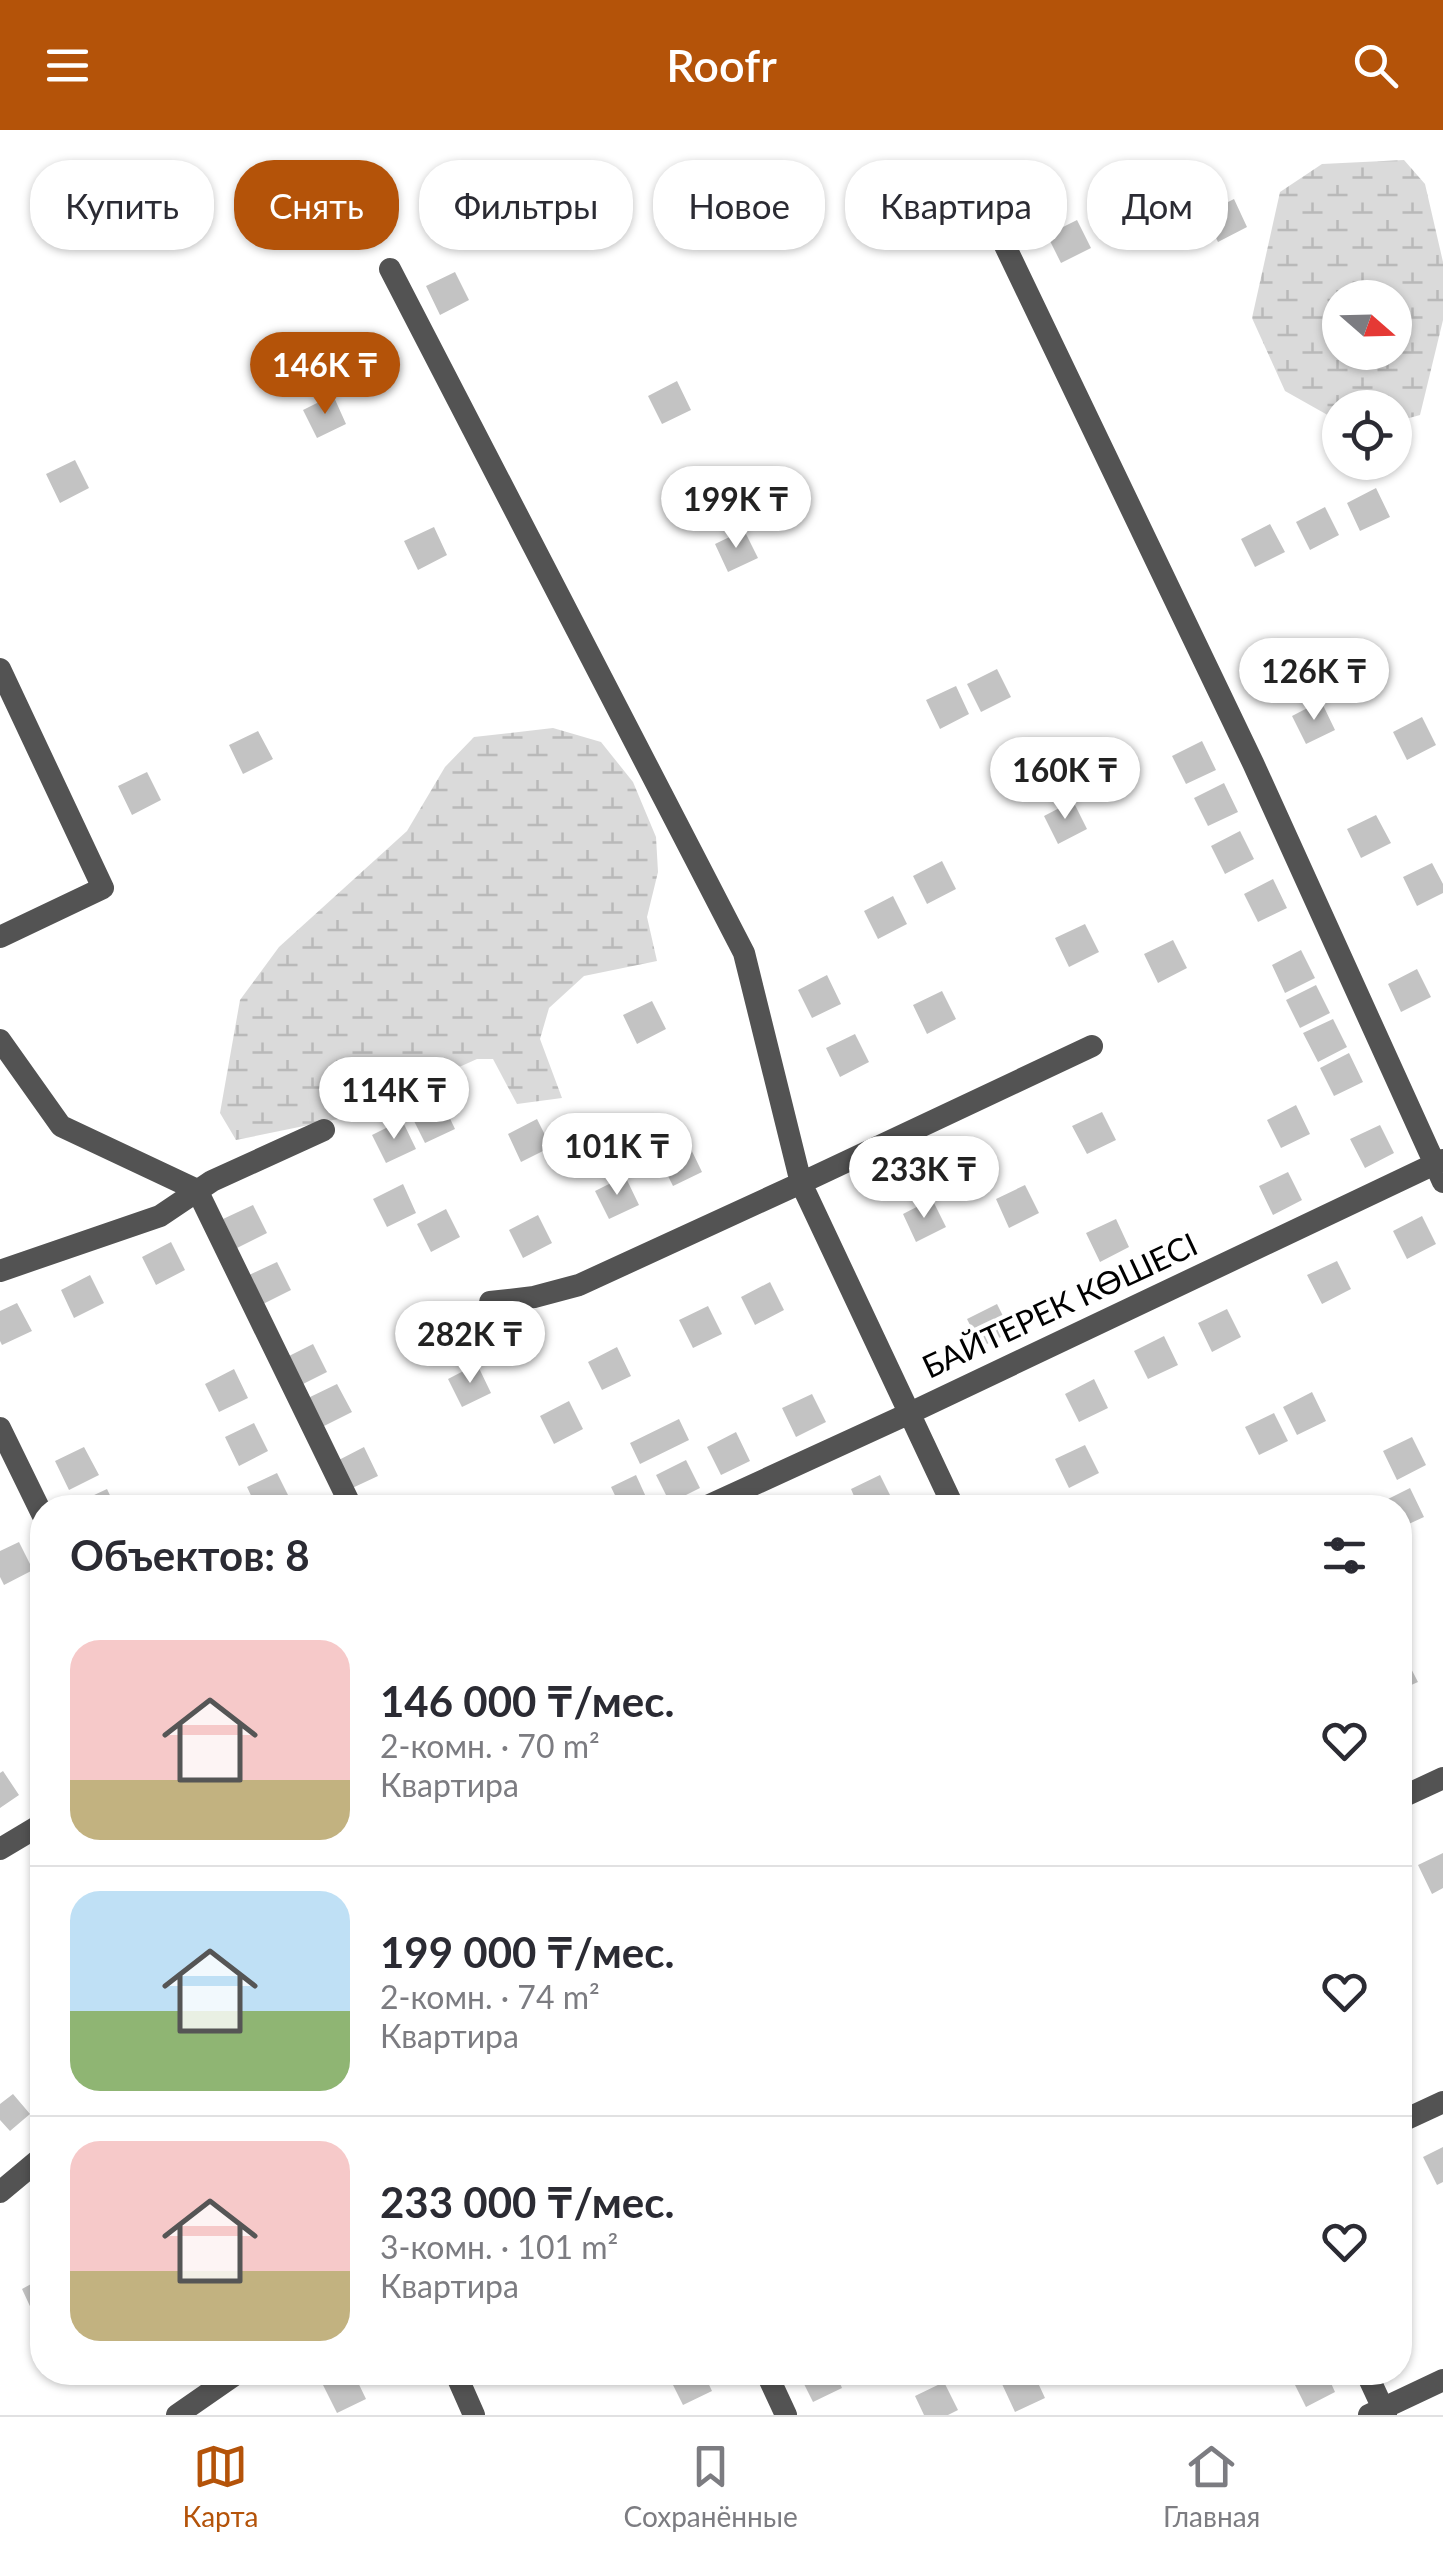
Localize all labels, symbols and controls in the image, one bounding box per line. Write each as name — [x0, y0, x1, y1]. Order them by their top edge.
icon: menu — [40, 38, 95, 93]
text: Roofr — [666, 38, 777, 92]
icon: search — [1348, 38, 1403, 93]
chip: Купить — [30, 160, 214, 250]
chip: Снять — [234, 160, 399, 250]
chip: Фильтры — [419, 160, 633, 250]
chip: Новое — [653, 160, 825, 250]
chip: Квартира — [845, 160, 1067, 250]
chip: Дом — [1087, 160, 1228, 250]
north arrow — [1322, 280, 1412, 370]
map controls — [1322, 280, 1412, 480]
pin: 146K ₸ — [244, 332, 406, 417]
text: 146K ₸ — [272, 345, 378, 384]
button: locate — [1322, 390, 1412, 480]
pin: 199K ₸ — [655, 466, 817, 551]
text: 199K ₸ — [683, 479, 789, 518]
pin: 126K ₸ — [1233, 638, 1395, 723]
text: 126K ₸ — [1261, 651, 1367, 690]
pin: 160K ₸ — [984, 737, 1146, 822]
text: 160K ₸ — [1012, 750, 1118, 789]
pin: 114K ₸ — [313, 1057, 475, 1142]
text: 114K ₸ — [341, 1070, 447, 1109]
pin: 101K ₸ — [536, 1113, 698, 1198]
text: 101K ₸ — [564, 1126, 670, 1165]
pin: 233K ₸ — [843, 1136, 1005, 1221]
text: 233K ₸ — [871, 1149, 977, 1188]
street label: БАЙТЕРЕК КӨШЕСІ — [916, 1224, 1203, 1386]
pin: 282K ₸ — [389, 1301, 551, 1386]
text: 282K ₸ — [417, 1314, 523, 1353]
icon: filters — [1317, 1528, 1372, 1583]
text: Объектов: 8 — [70, 1530, 310, 1580]
text: 146 000 ₸/мес. — [380, 1676, 674, 1726]
icon: home — [150, 1680, 270, 1800]
icon: heart — [1317, 1713, 1372, 1768]
text: 2-комн. · 70 m² — [380, 1726, 600, 1765]
text: Квартира — [380, 1765, 519, 1804]
text: 199 000 ₸/мес. — [380, 1927, 674, 1977]
icon: home — [150, 1931, 270, 2051]
icon: heart — [1317, 1964, 1372, 2019]
text: 2-комн. · 74 m² — [380, 1977, 600, 2016]
text: Квартира — [380, 2016, 519, 2055]
text: 233 000 ₸/мес. — [380, 2177, 674, 2227]
icon: home — [150, 2181, 270, 2301]
icon: heart — [1317, 2214, 1372, 2269]
text: 3-комн. · 101 m² — [380, 2227, 618, 2266]
text: Квартира — [380, 2266, 519, 2305]
tab: Карта — [183, 2439, 258, 2533]
tab: Сохранённые — [624, 2439, 798, 2533]
tab: Главная — [1163, 2439, 1260, 2533]

